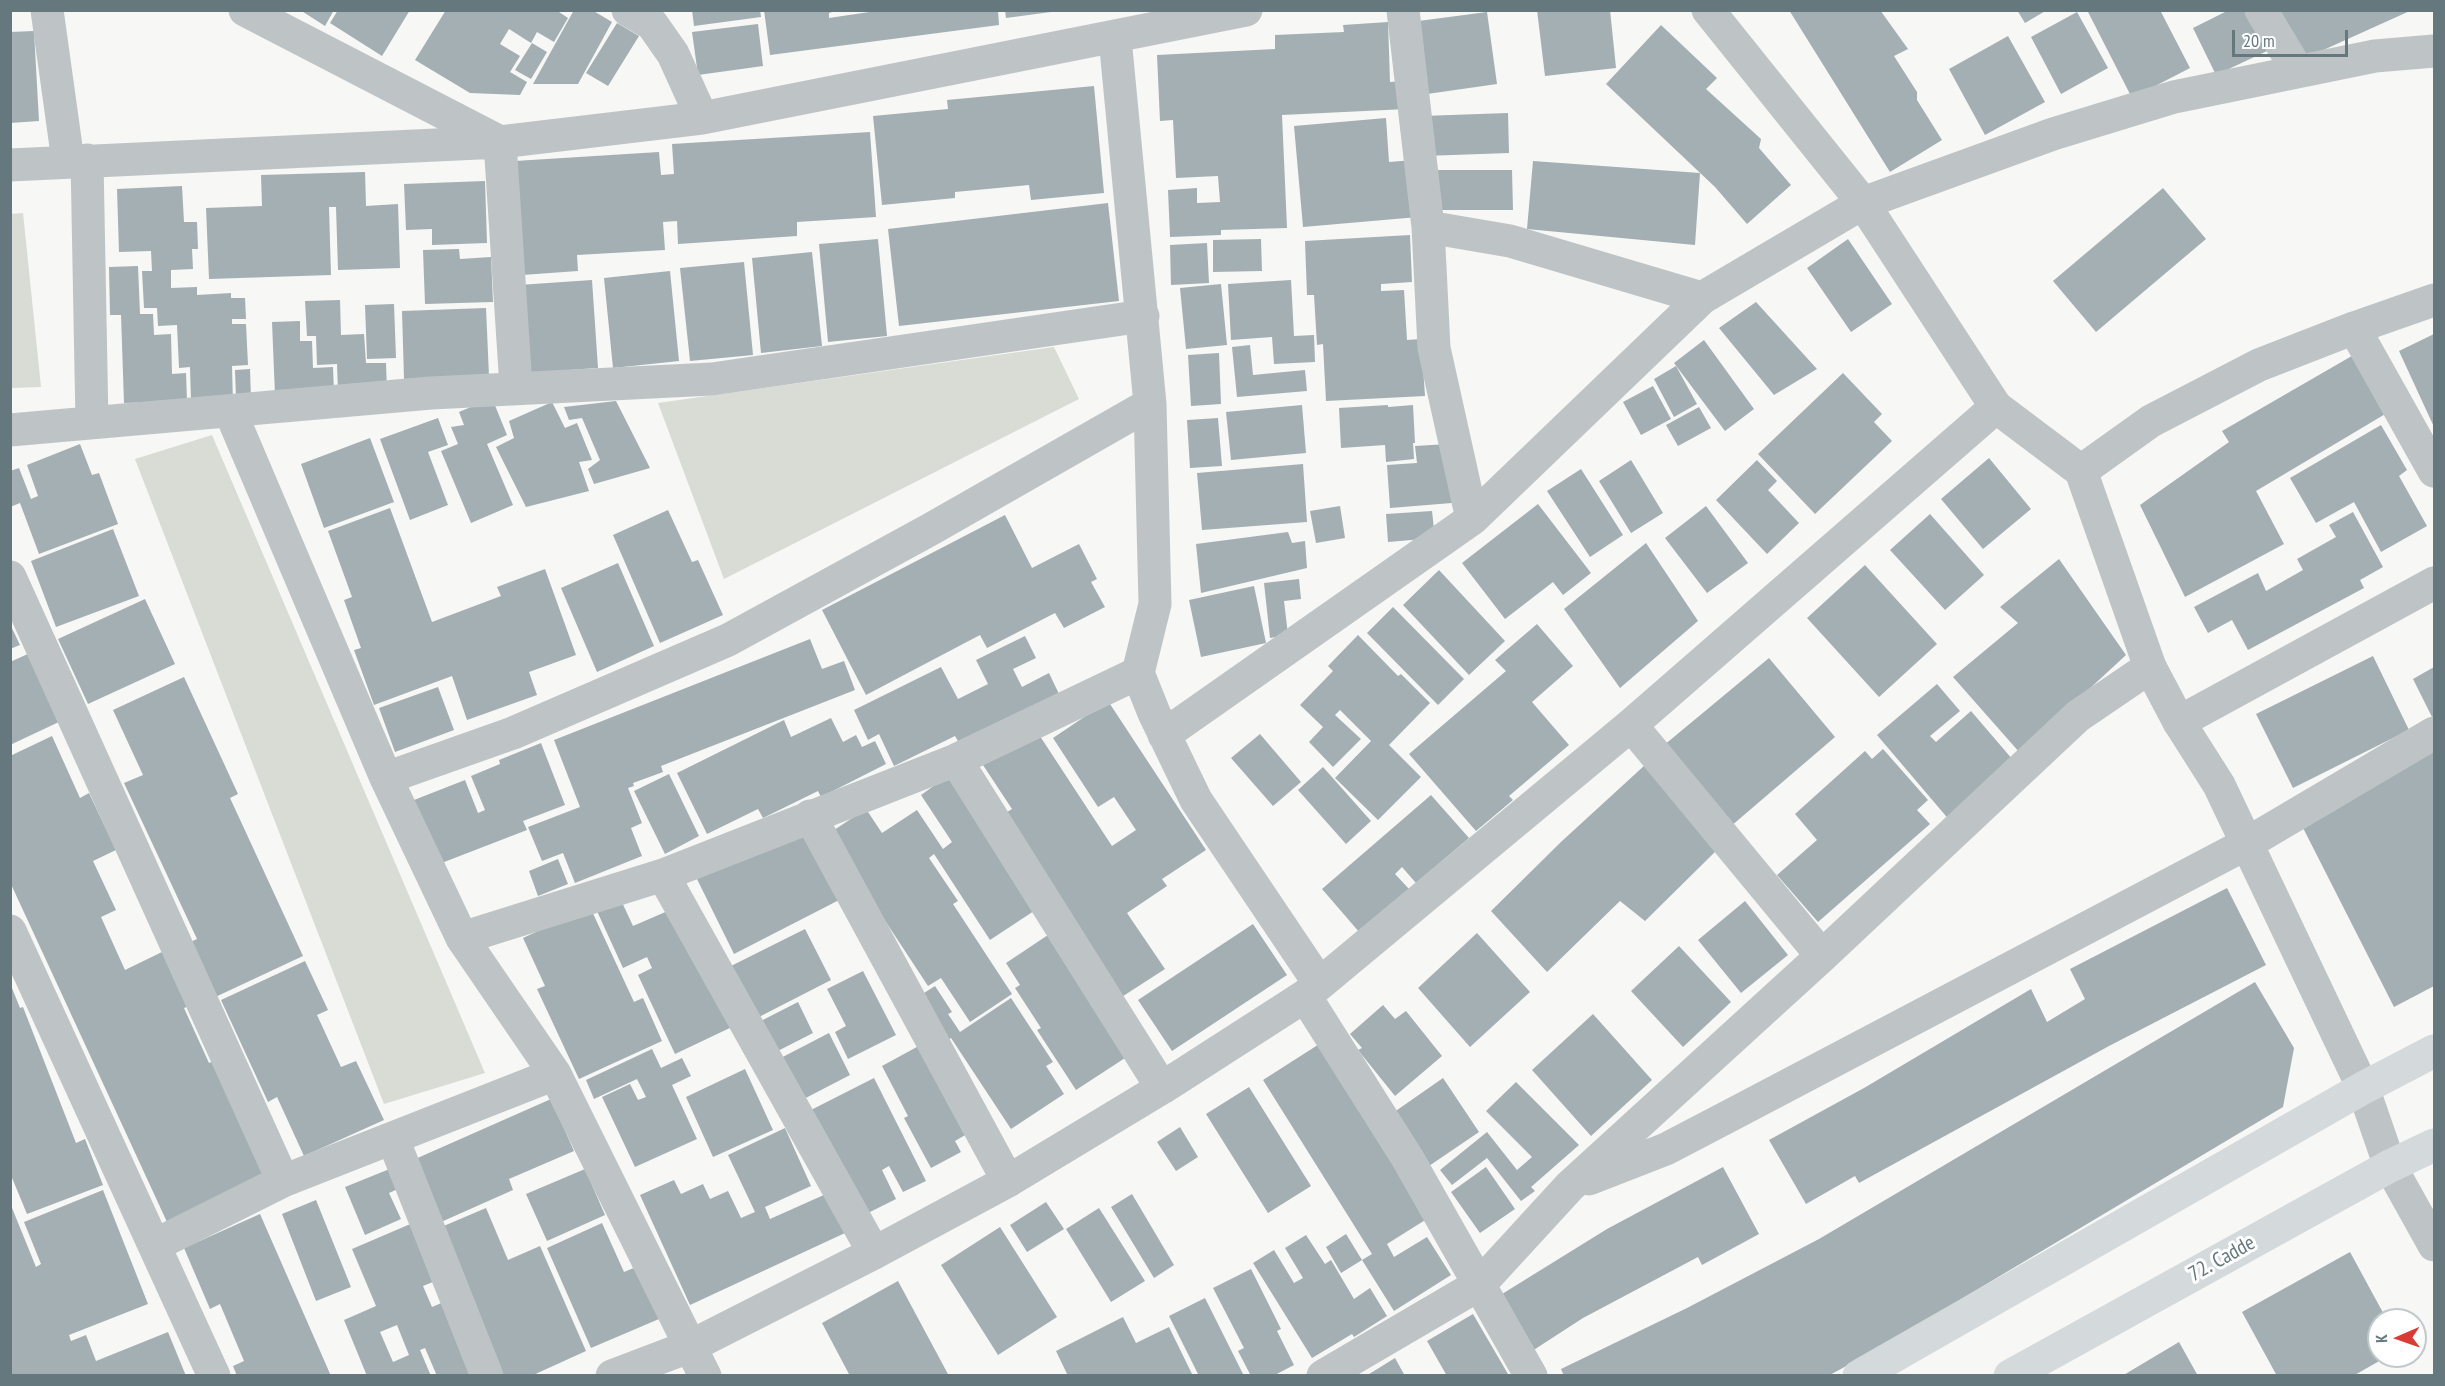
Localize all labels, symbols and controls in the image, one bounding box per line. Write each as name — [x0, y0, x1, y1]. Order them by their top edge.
scale bar — [2235, 18, 2350, 56]
text: 20 m — [2243, 29, 2275, 52]
street label: 72. Cadde — [2185, 1231, 2259, 1287]
north arrow — [2367, 1308, 2427, 1368]
text: K — [2371, 1334, 2391, 1343]

